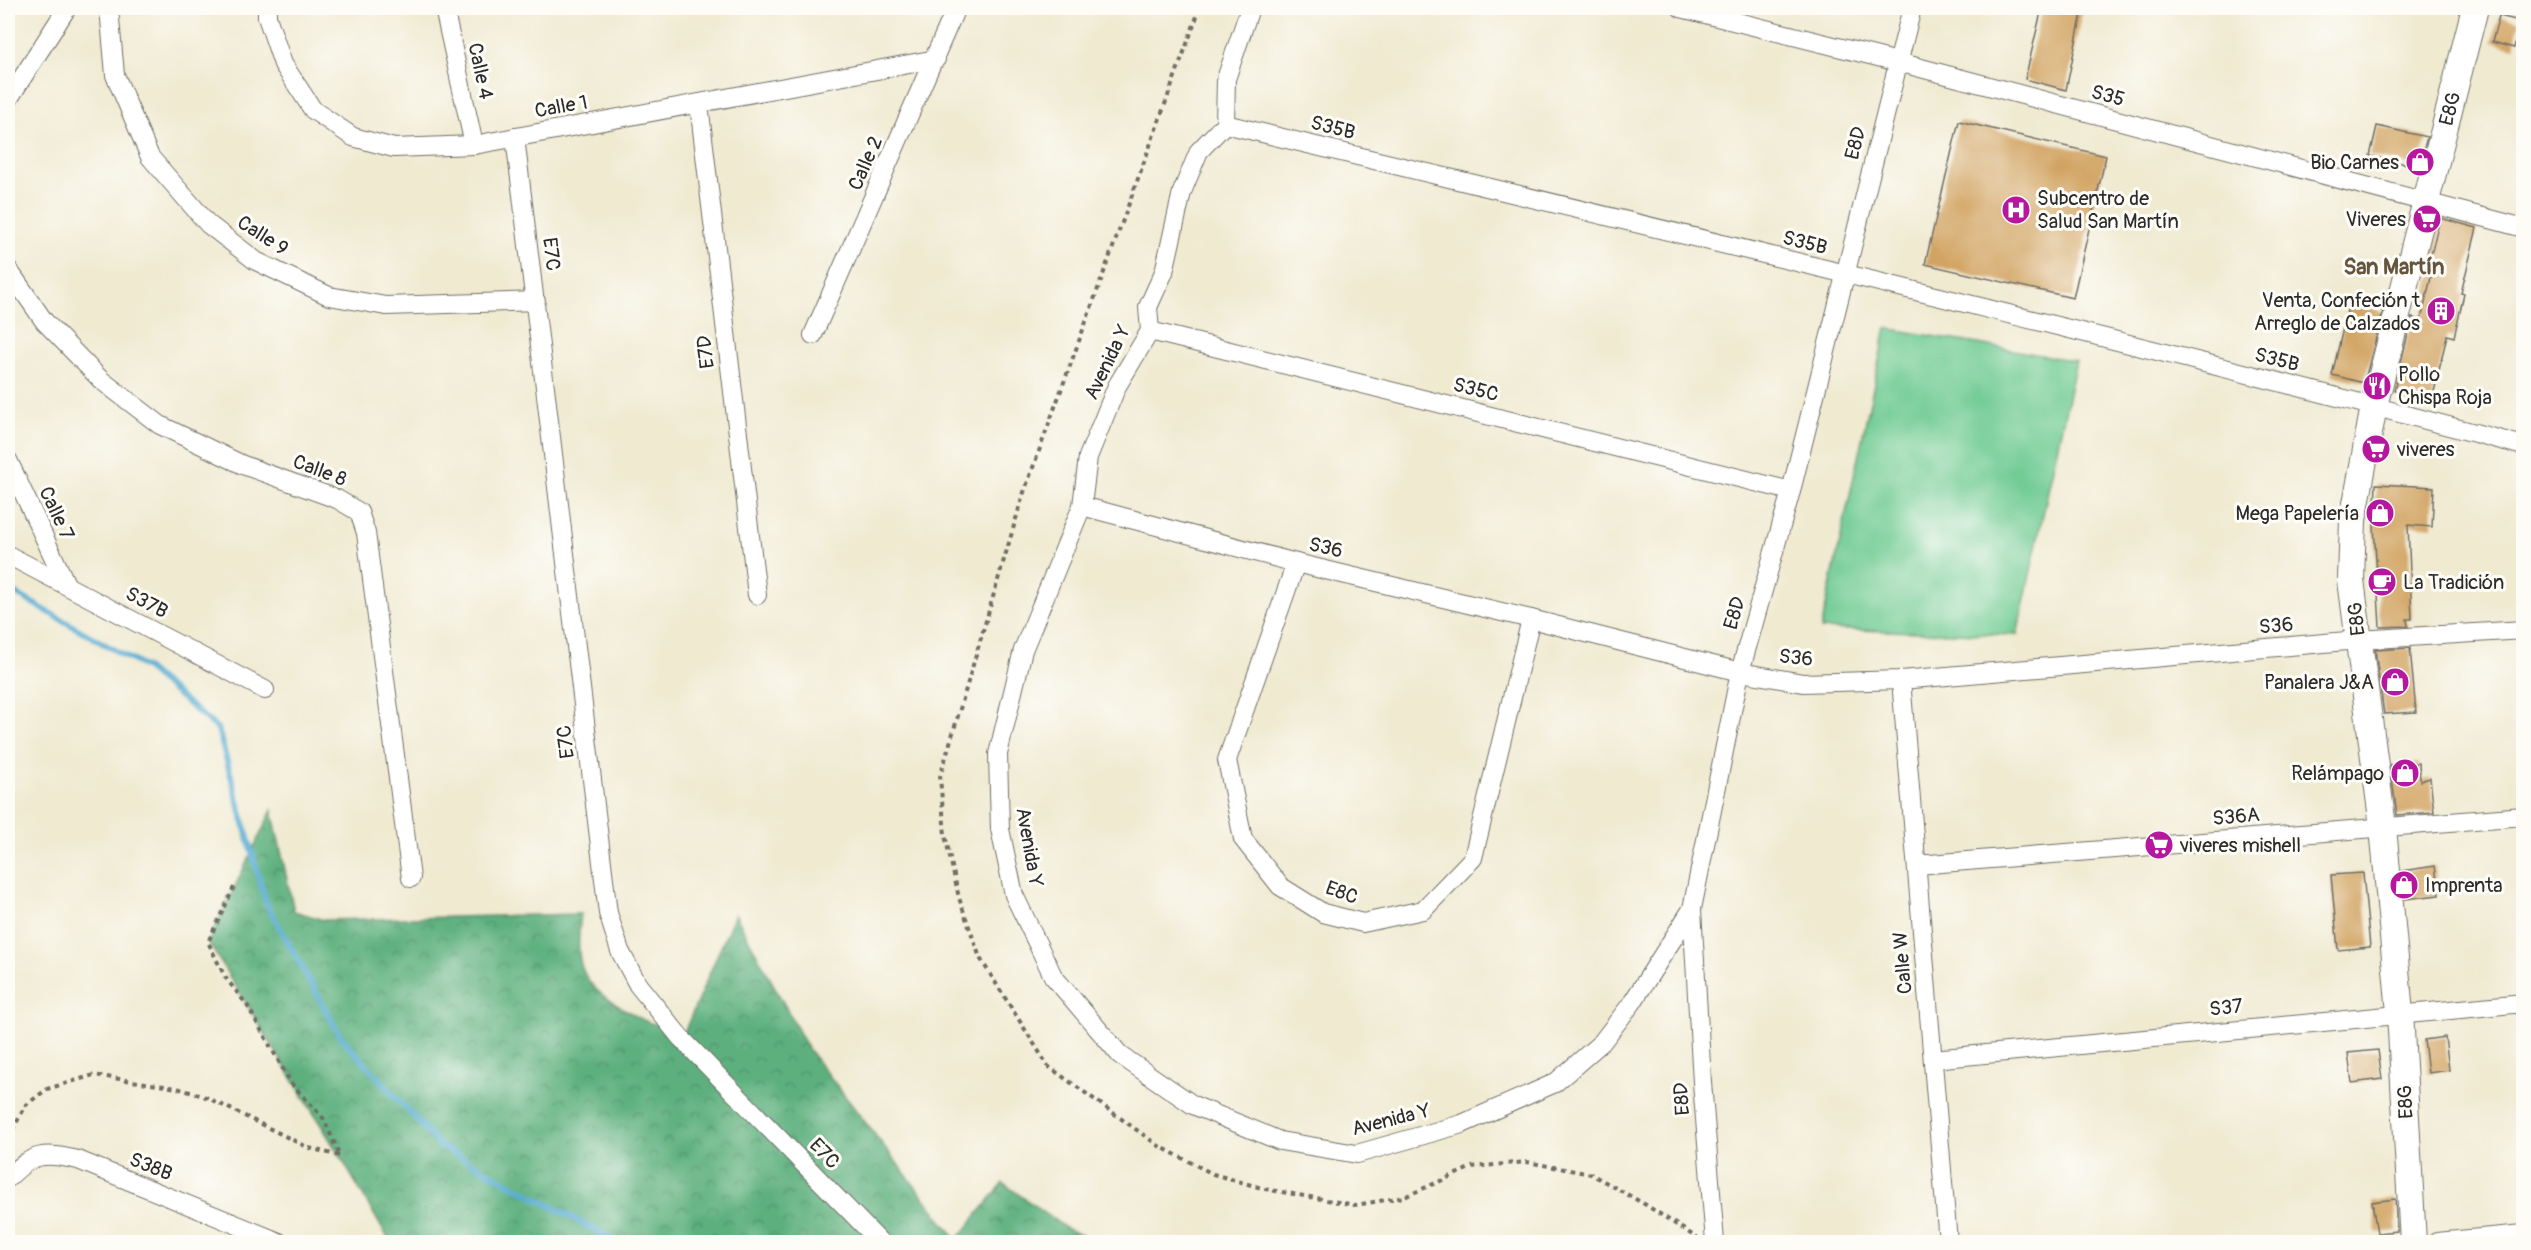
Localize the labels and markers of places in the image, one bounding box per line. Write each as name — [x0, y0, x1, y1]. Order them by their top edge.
shop icon: Bio Carnes — [2404, 146, 2436, 178]
place label: Bio Carnes — [2310, 150, 2399, 175]
place label: Subcentro de Salud San Martín — [2037, 186, 2179, 234]
hospital icon: Subcentro de Salud San Martín — [2000, 194, 2032, 226]
supermarket icon: Viveres — [2411, 203, 2443, 235]
place label: Viveres — [2345, 207, 2406, 232]
place label: Venta, Confeción t Arreglo de Calzados — [2254, 288, 2421, 336]
building icon: Venta, Confeción t Arreglo de Calzados — [2425, 295, 2457, 327]
place label: Pollo Chispa Roja — [2398, 362, 2492, 410]
restaurant icon: Pollo Chispa Roja — [2361, 370, 2393, 402]
supermarket icon: viveres — [2360, 433, 2392, 465]
place label: viveres — [2396, 437, 2455, 462]
shop icon: Mega Papelería — [2364, 497, 2396, 529]
place label: Mega Papelería — [2236, 501, 2359, 526]
cafe icon: La Tradición — [2366, 566, 2398, 598]
place label: La Tradición — [2403, 570, 2504, 595]
shop icon: Panalera J&A — [2379, 666, 2411, 698]
place label: Panalera J&A — [2264, 670, 2374, 695]
shop icon: Relámpago — [2389, 757, 2421, 789]
place label: Relámpago — [2291, 761, 2384, 786]
supermarket icon: viveres mishell — [2143, 829, 2175, 861]
place label: viveres mishell — [2179, 833, 2301, 858]
shop icon: Imprenta — [2388, 869, 2420, 901]
place label: Imprenta — [2425, 873, 2503, 898]

